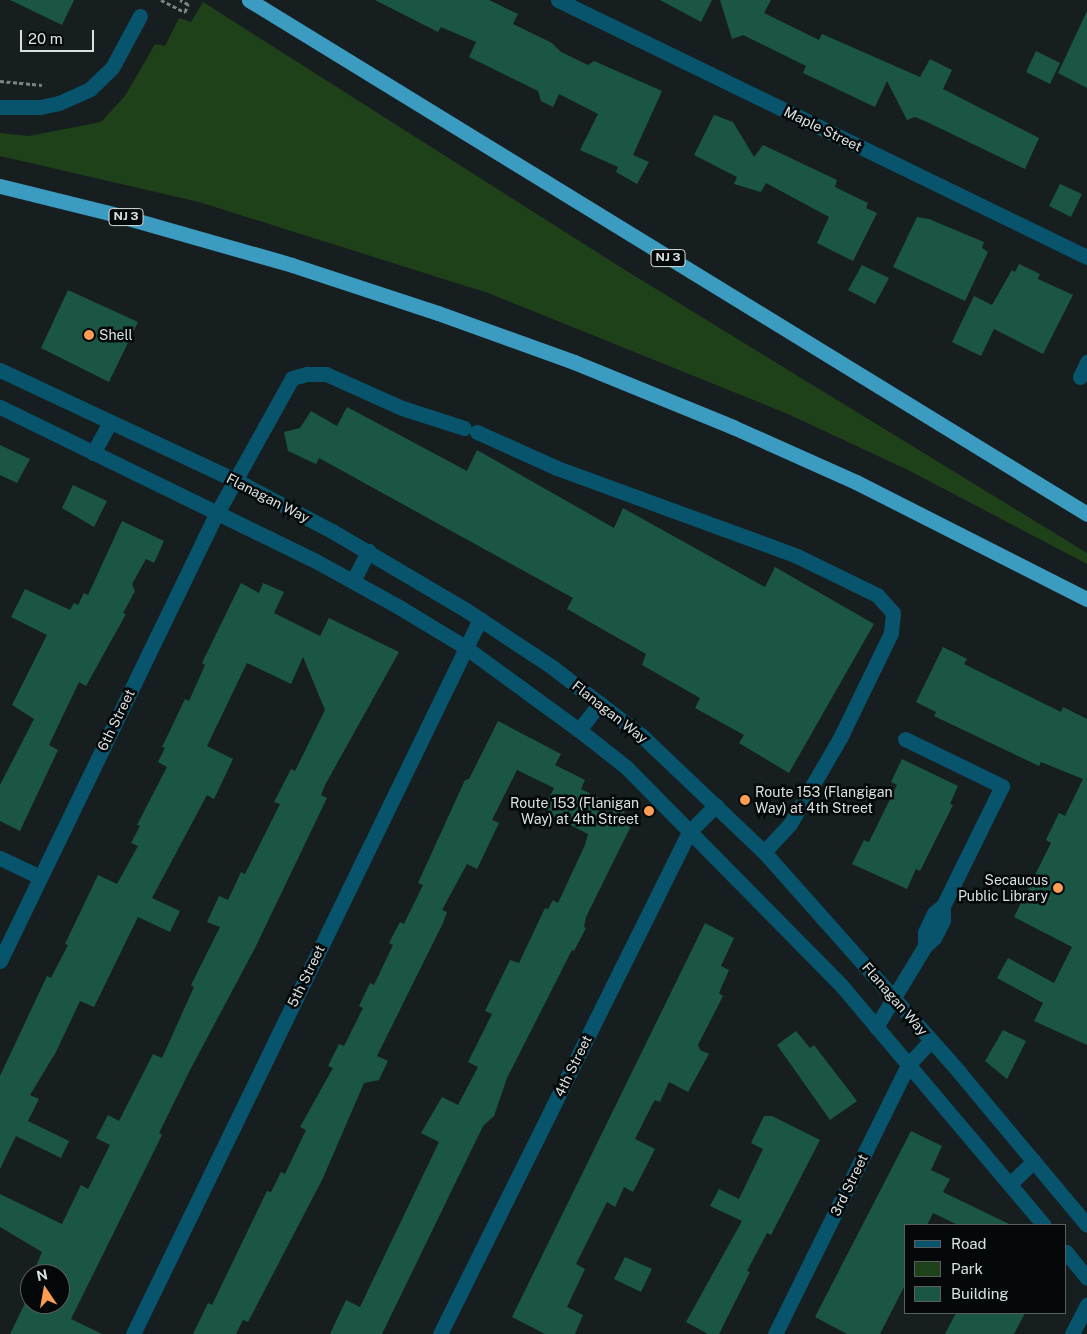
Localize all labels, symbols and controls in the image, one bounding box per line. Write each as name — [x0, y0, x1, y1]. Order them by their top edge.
scale bar — [22, 20, 96, 52]
text: 20 m — [28, 30, 63, 47]
street label: Maple Street — [781, 103, 865, 155]
road number: NJ 3 — [108, 208, 144, 226]
road number: NJ 3 — [650, 248, 686, 268]
place label: Shell — [99, 327, 133, 343]
marker: Shell — [83, 329, 95, 341]
street label: Flanagan Way — [223, 470, 313, 526]
street label: Flanagan Way — [569, 677, 651, 747]
street label: 6th Street — [94, 686, 138, 754]
place label: Route 153 (Flangigan Way) at 4th Street — [755, 784, 893, 816]
marker: Route 153 (Flangigan Way) at 4th Street — [739, 794, 751, 806]
place label: Route 153 (Flanigan Way) at 4th Street — [510, 795, 639, 828]
marker: Route 153 (Flanigan Way) at 4th Street — [643, 805, 655, 817]
place label: Secaucus Public Library — [958, 872, 1048, 904]
marker: Secaucus Public Library — [1052, 882, 1064, 894]
street label: 5th Street — [284, 942, 328, 1010]
street label: Flanagan Way — [859, 959, 931, 1039]
street label: 4th Street — [551, 1032, 595, 1100]
street label: 3rd Street — [827, 1151, 871, 1219]
legend — [904, 1224, 1067, 1314]
text: Road — [951, 1235, 987, 1252]
text: Park — [951, 1260, 983, 1277]
north arrow — [20, 1264, 70, 1314]
text: N — [35, 1266, 49, 1284]
text: Building — [951, 1285, 1009, 1302]

